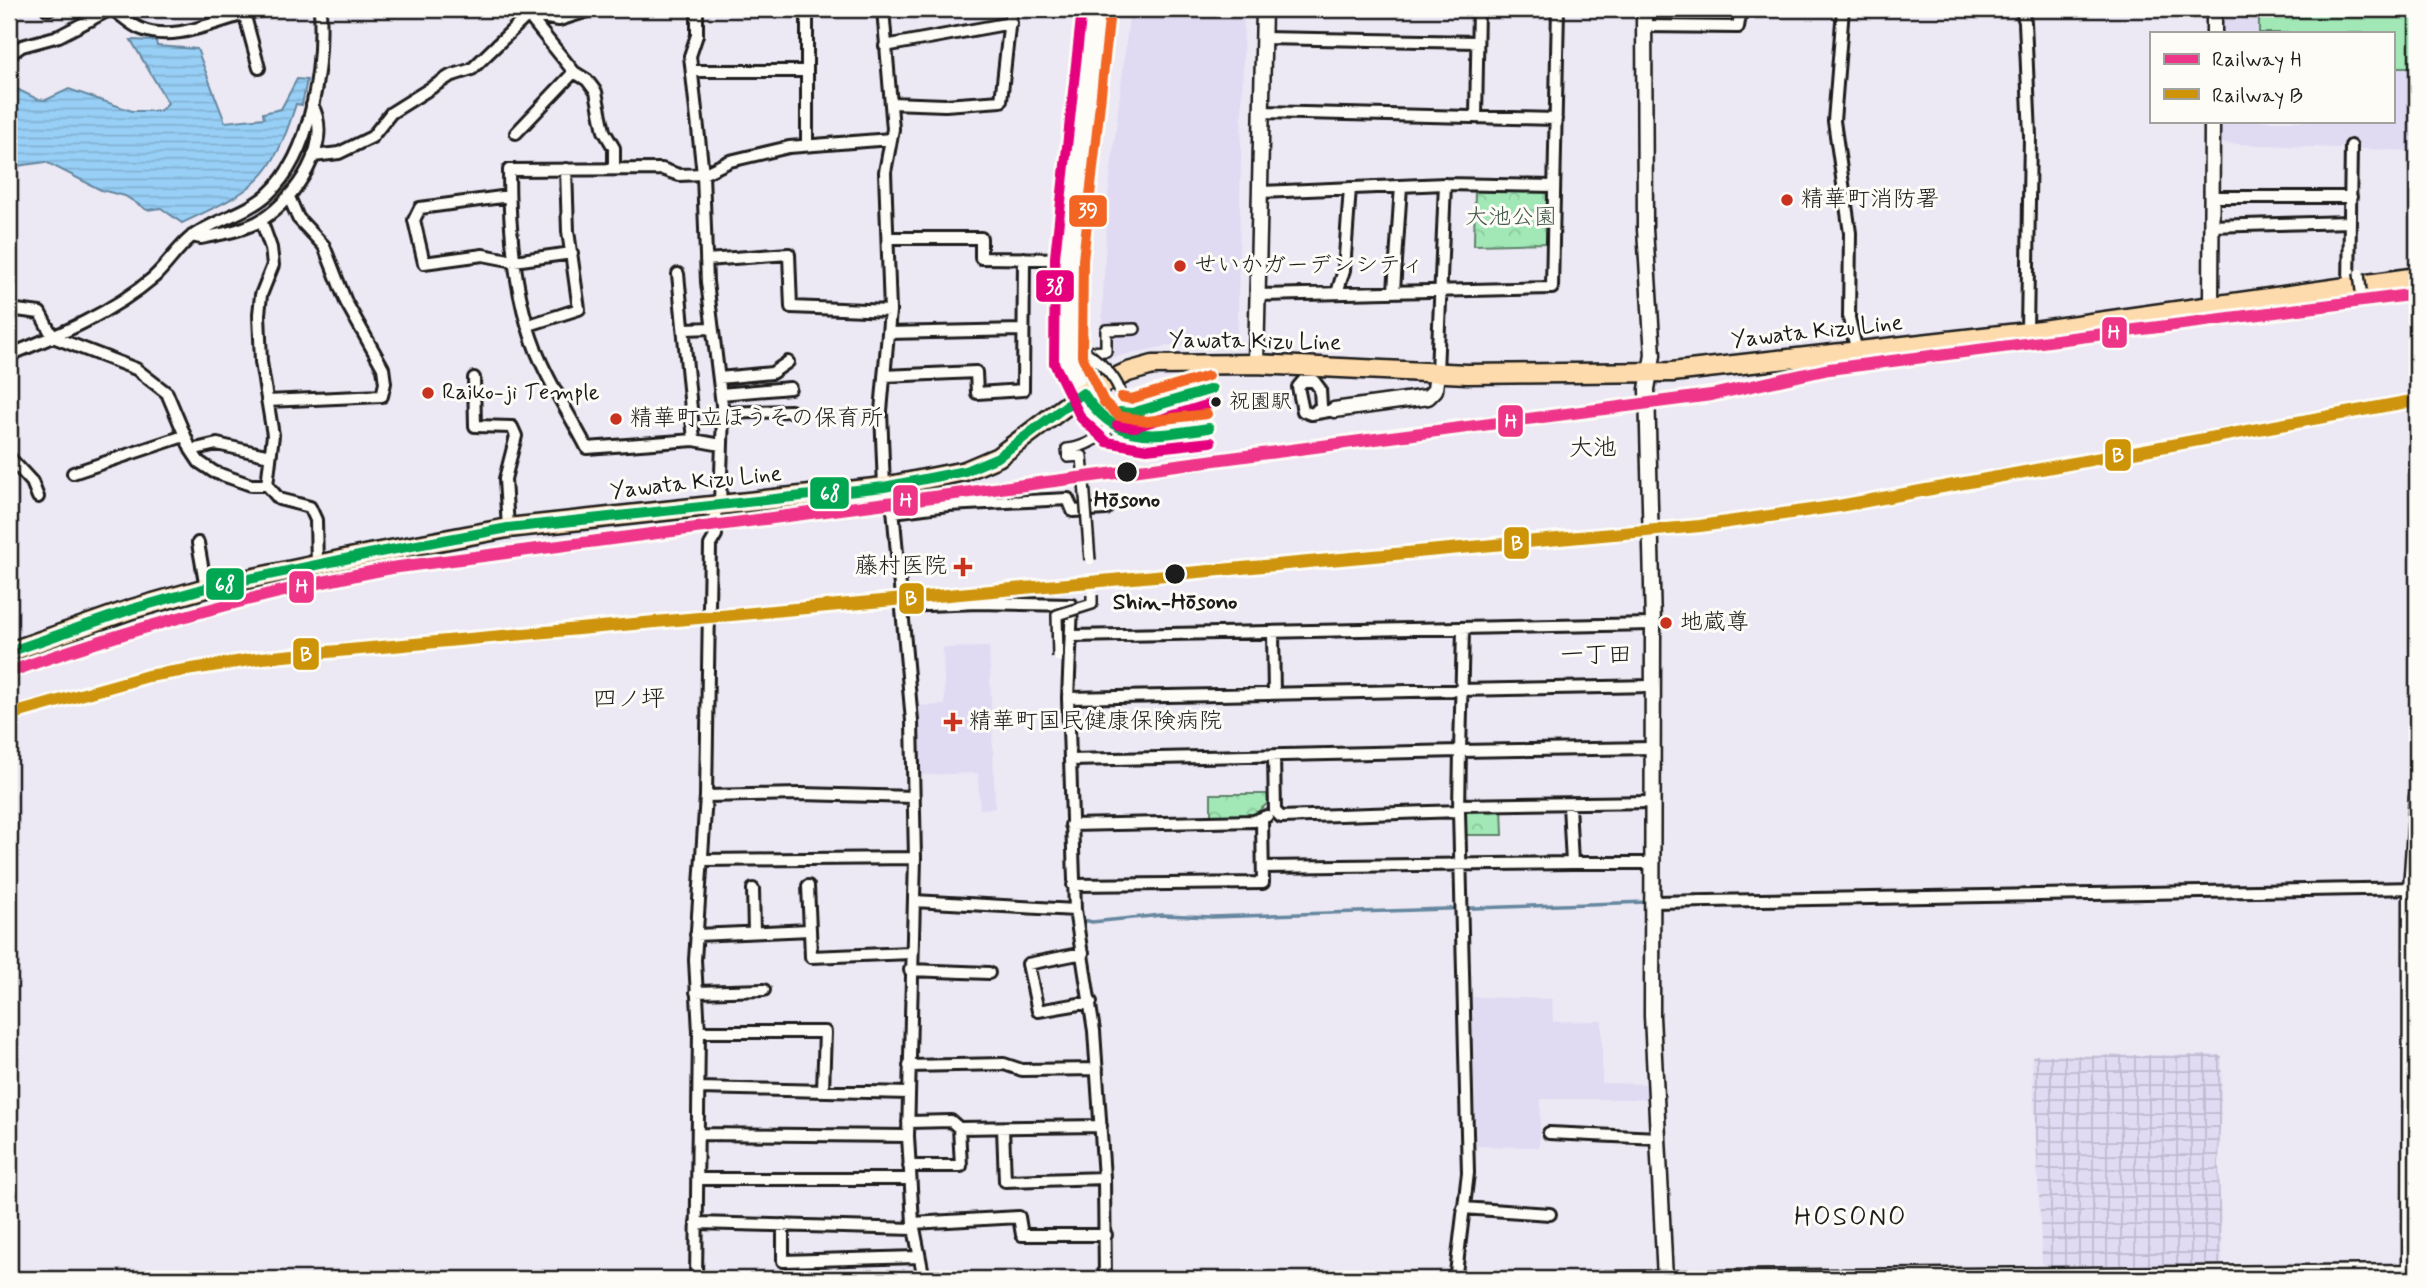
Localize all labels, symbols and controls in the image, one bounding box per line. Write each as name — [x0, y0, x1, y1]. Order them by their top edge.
legend — [2150, 32, 2394, 122]
text: Railway H — [2212, 46, 2301, 74]
text: Railway B — [2212, 82, 2303, 110]
place label: 精華町消防署 — [1801, 185, 1939, 215]
marker: 精華町消防署 — [1779, 192, 1795, 208]
line badge: 39 — [1068, 194, 1108, 228]
text: 39 — [1078, 199, 1098, 224]
park label: 大池公園 — [1465, 203, 1557, 233]
place label: せいかガーデンシティ — [1194, 251, 1424, 281]
marker: せいかガーデンシティ — [1172, 258, 1188, 274]
line badge: 38 — [1035, 269, 1075, 303]
text: 38 — [1045, 275, 1065, 300]
street label: Yawata Kizu Line — [1730, 308, 1904, 356]
line badge: H — [2101, 316, 2128, 349]
text: H — [2108, 321, 2120, 346]
street label: Yawata Kizu Line — [1169, 325, 1341, 359]
place label: Raiko-ji Temple — [442, 378, 600, 408]
marker: Raiko-ji Temple — [420, 385, 436, 401]
place label: 祝園駅 — [1229, 388, 1292, 416]
marker: 祝園駅 — [1209, 395, 1223, 409]
place label: 精華町立ほうその保育所 — [630, 404, 883, 434]
line badge: H — [1497, 404, 1524, 438]
text: H — [1505, 410, 1517, 435]
marker: 精華町立ほうその保育所 — [608, 411, 624, 427]
district label: 大池 — [1569, 433, 1617, 464]
line badge: B — [2104, 438, 2132, 472]
text: B — [2112, 444, 2124, 469]
street label: Yawata Kizu Line — [609, 459, 783, 507]
marker: Hōsono — [1115, 460, 1139, 484]
line badge: 68 — [809, 476, 850, 510]
text: 68 — [820, 482, 840, 507]
line badge: H — [892, 484, 919, 517]
place label: Hōsono — [1094, 486, 1160, 516]
text: H — [900, 489, 912, 514]
line badge: B — [1503, 526, 1530, 560]
text: B — [1511, 532, 1523, 557]
place label: 藤村医院 — [855, 552, 947, 582]
marker: 藤村医院 — [953, 557, 973, 577]
marker: Shin-Hōsono — [1163, 562, 1187, 586]
line badge: 68 — [205, 567, 245, 601]
line badge: H — [288, 570, 315, 604]
text: 68 — [215, 573, 235, 598]
text: H — [296, 575, 308, 600]
line badge: B — [898, 582, 925, 615]
text: B — [905, 587, 917, 612]
place label: Shin-Hōsono — [1113, 588, 1237, 618]
place label: 地蔵尊 — [1680, 608, 1749, 638]
marker: 地蔵尊 — [1658, 615, 1674, 631]
line badge: B — [292, 637, 320, 671]
district label: 一丁田 — [1560, 640, 1632, 671]
text: B — [300, 643, 312, 668]
district label: 四ノ坪 — [593, 684, 665, 715]
place label: 精華町国民健康保険病院 — [969, 707, 1222, 737]
marker: 精華町国民健康保険病院 — [943, 712, 963, 732]
district label: HOSONO — [1794, 1201, 1908, 1235]

